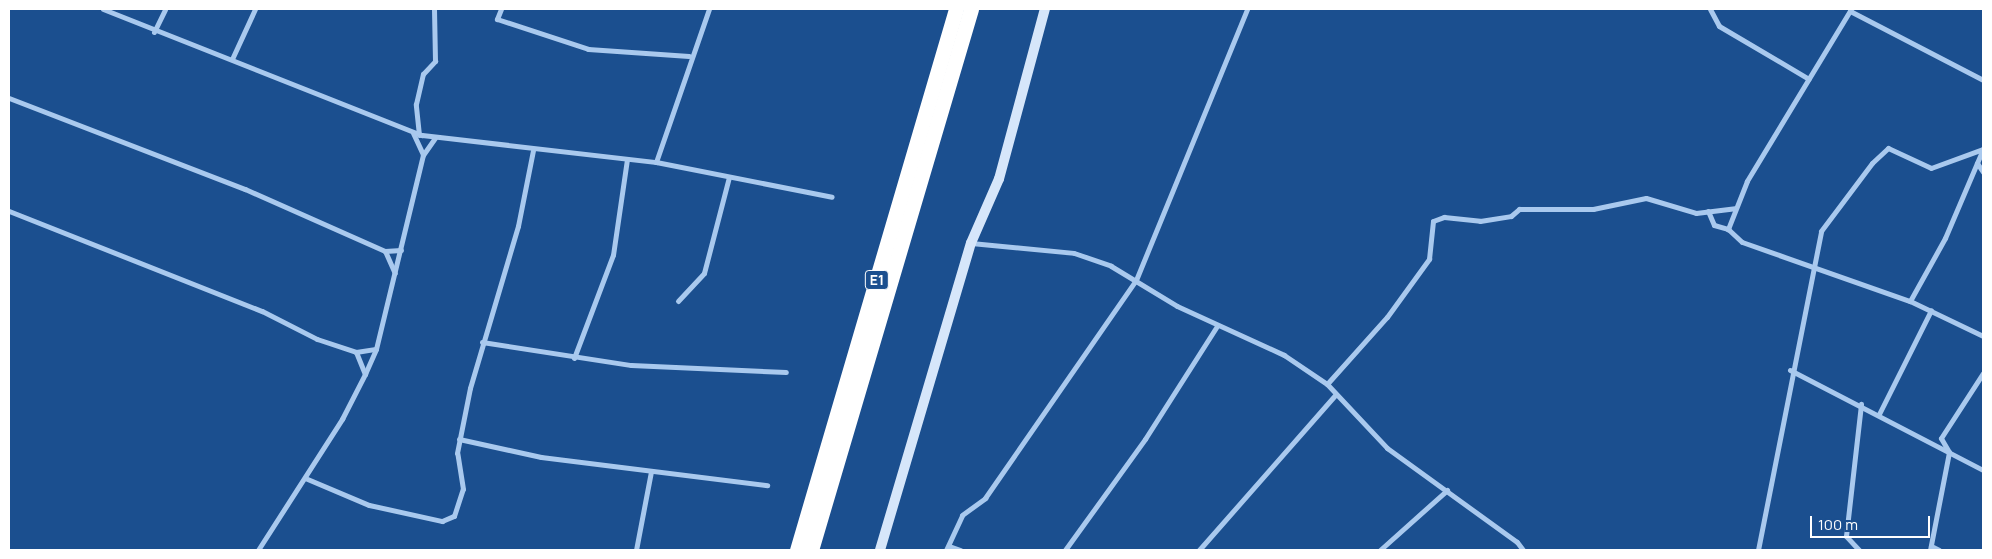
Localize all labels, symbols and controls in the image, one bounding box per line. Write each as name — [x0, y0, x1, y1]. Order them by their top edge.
road number: E1 — [864, 268, 890, 292]
scale bar — [1812, 506, 1932, 538]
text: 100 m — [1818, 514, 1858, 535]

